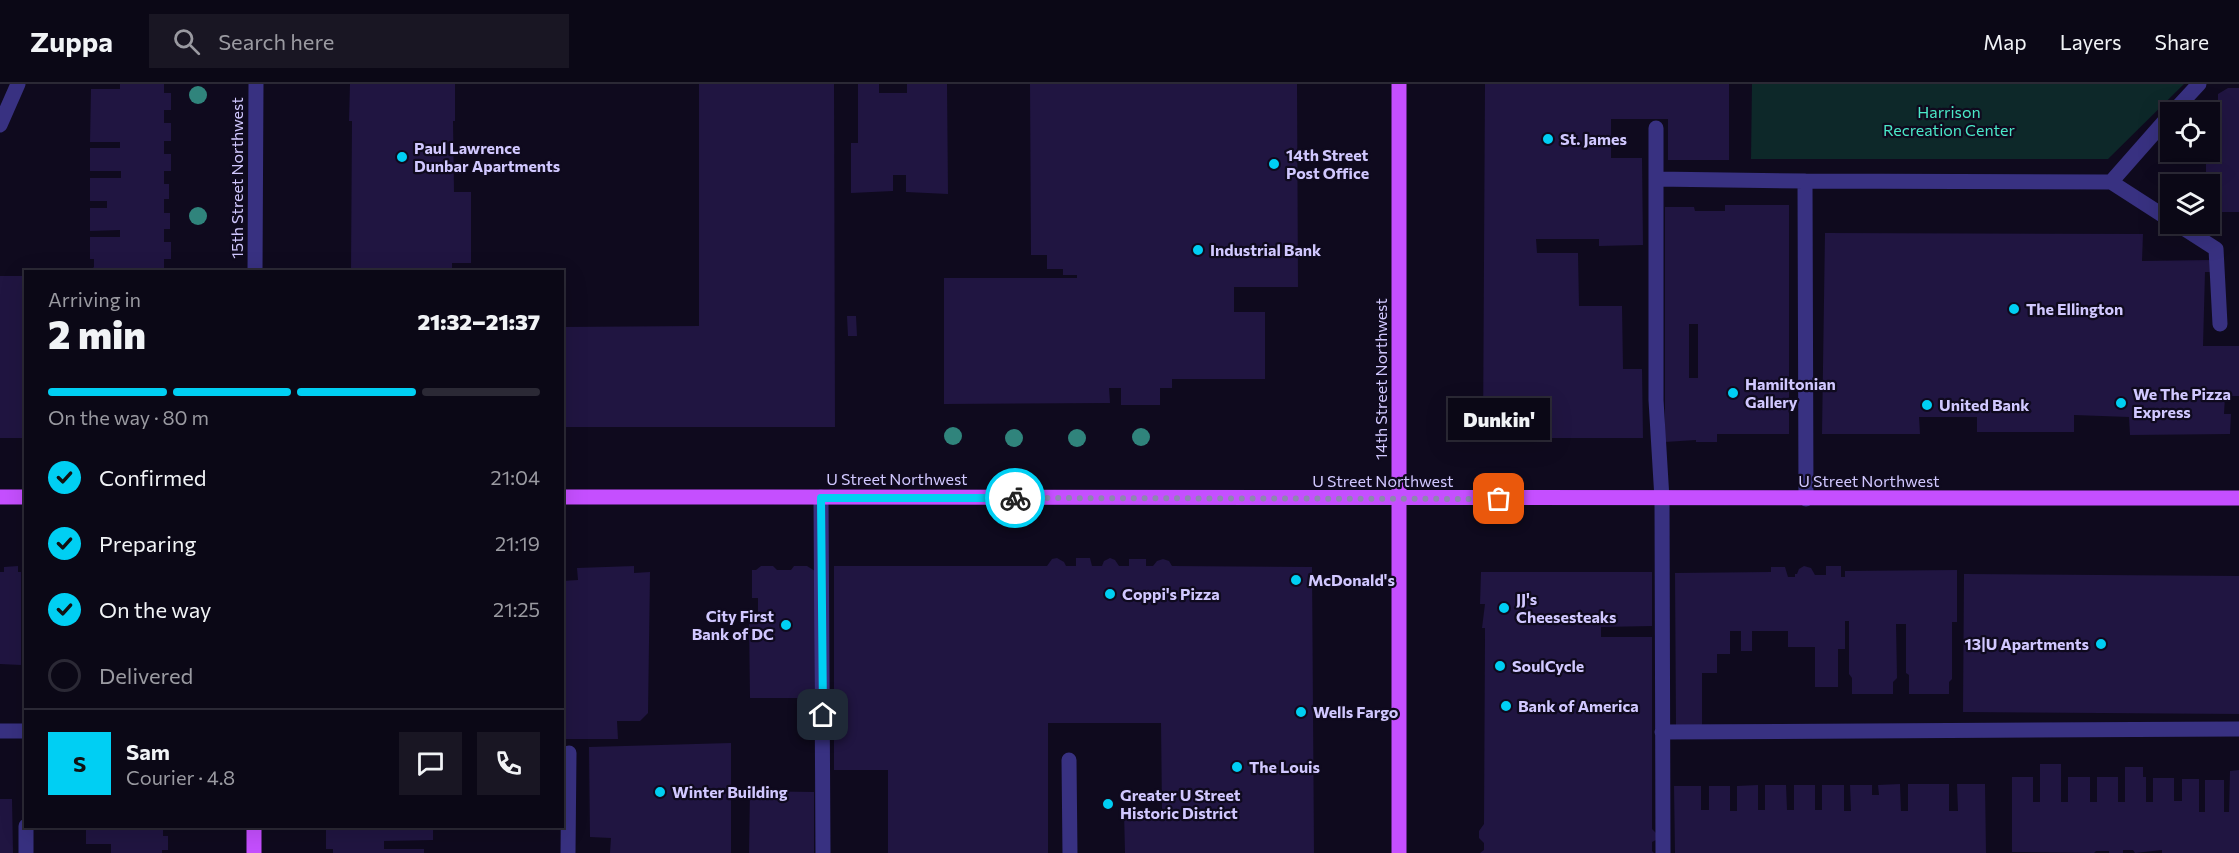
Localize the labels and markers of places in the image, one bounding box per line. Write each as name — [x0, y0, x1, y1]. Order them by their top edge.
place label: St. James — [1560, 129, 1627, 148]
marker: St. James — [1541, 132, 1555, 146]
place label: Paul Lawrence Dunbar Apartments — [414, 138, 560, 175]
place label: 14th Street Post Office — [1286, 145, 1369, 182]
marker: Paul Lawrence Dunbar Apartments — [395, 150, 409, 164]
marker: 14th Street Post Office — [1267, 157, 1281, 171]
place label: Industrial Bank — [1210, 240, 1322, 259]
marker: Industrial Bank — [1191, 243, 1205, 257]
place label: The Ellington — [2026, 299, 2123, 318]
marker: The Ellington — [2007, 302, 2021, 316]
place label: Hamiltonian Gallery — [1745, 374, 1836, 411]
place label: We The Pizza Express — [2133, 384, 2231, 421]
marker: Hamiltonian Gallery — [1726, 386, 1740, 400]
place label: United Bank — [1939, 395, 2030, 414]
marker: We The Pizza Express — [2114, 396, 2128, 410]
callout: Dunkin' — [1448, 397, 1550, 439]
marker: United Bank — [1920, 398, 1934, 412]
pin — [1473, 473, 1524, 524]
place label: McDonald's — [1308, 570, 1395, 589]
marker: McDonald's — [1289, 573, 1303, 587]
place label: Coppi's Pizza — [1122, 584, 1220, 603]
marker: Coppi's Pizza — [1103, 587, 1117, 601]
place label: JJ's Cheesesteaks — [1516, 589, 1616, 626]
marker: JJ's Cheesesteaks — [1497, 601, 1511, 615]
place label: City First Bank of DC — [692, 606, 774, 643]
marker: City First Bank of DC — [779, 618, 793, 632]
place label: 13|U Apartments — [1965, 634, 2089, 653]
marker: 13|U Apartments — [2094, 637, 2108, 651]
place label: SoulCycle — [1512, 656, 1584, 675]
marker: SoulCycle — [1493, 659, 1507, 673]
pin — [797, 689, 848, 740]
place label: Bank of America — [1518, 696, 1639, 715]
marker: Bank of America — [1499, 699, 1513, 713]
place label: Wells Fargo — [1313, 702, 1399, 721]
marker: Wells Fargo — [1294, 705, 1308, 719]
place label: The Louis — [1249, 757, 1320, 776]
marker: The Louis — [1230, 760, 1244, 774]
place label: Winter Building — [672, 782, 788, 801]
marker: Winter Building — [653, 785, 667, 799]
place label: Greater U Street Historic District — [1120, 785, 1241, 822]
marker: Greater U Street Historic District — [1101, 797, 1115, 811]

